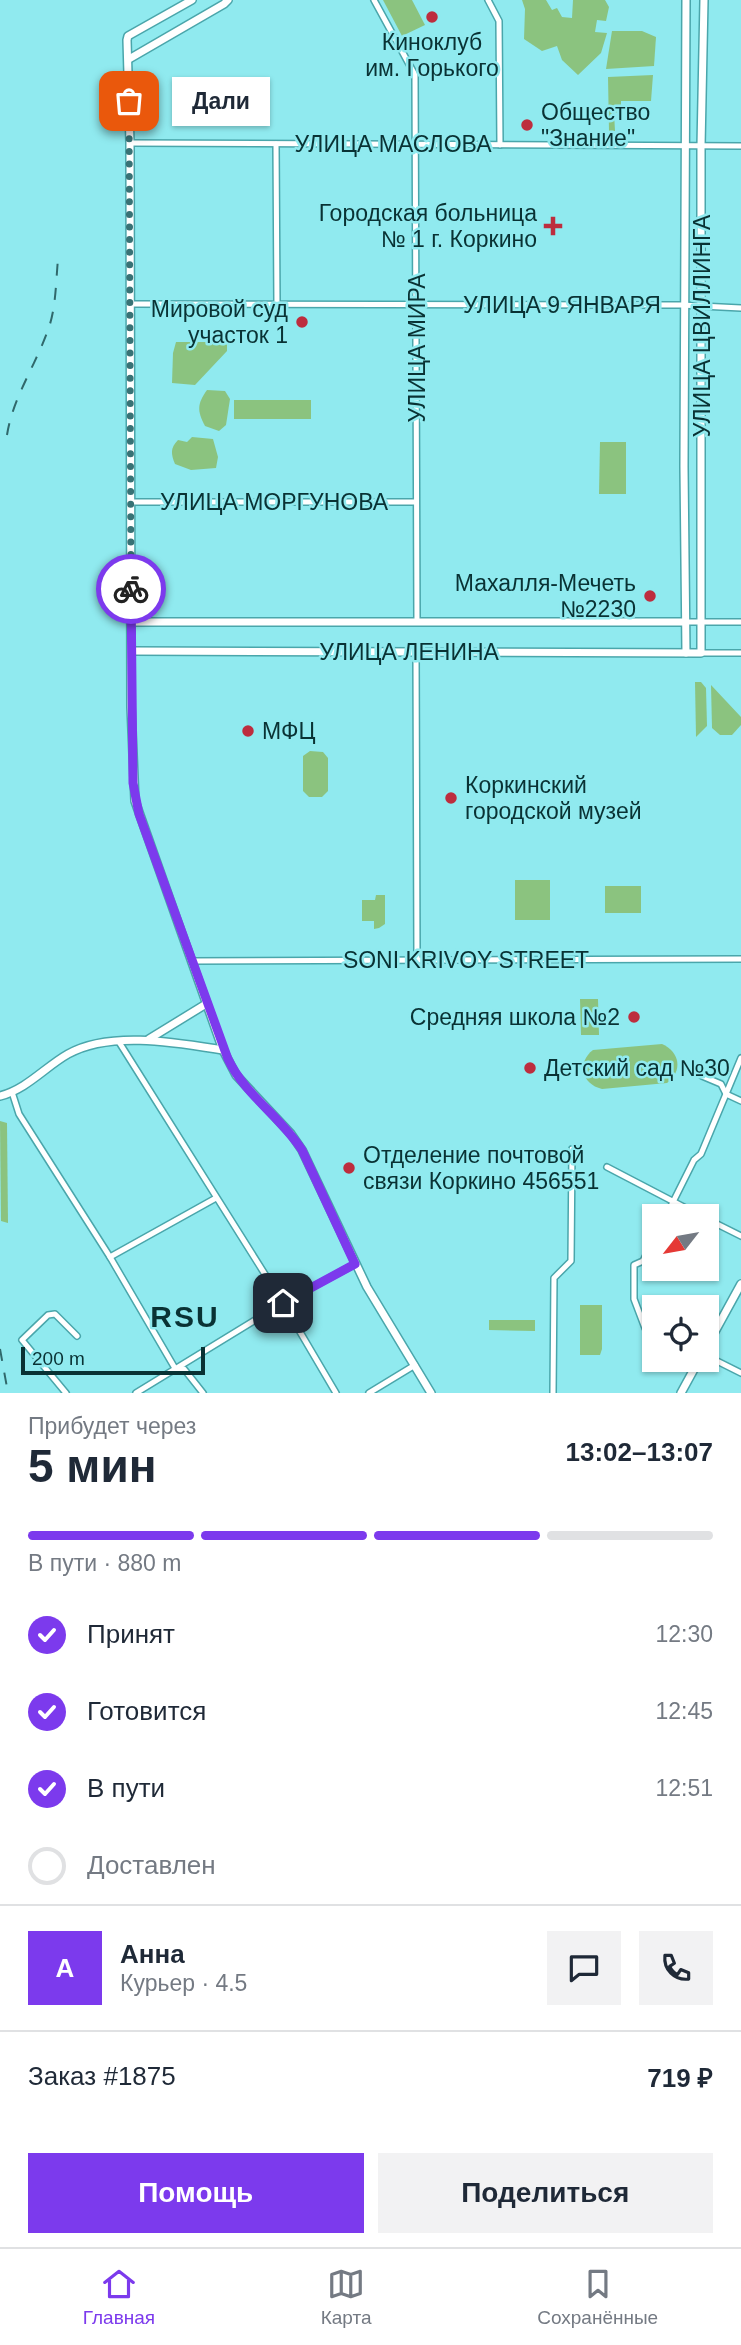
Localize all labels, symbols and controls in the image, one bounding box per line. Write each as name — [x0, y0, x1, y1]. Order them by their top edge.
marker: Киноклуб им. Горького — [424, 9, 440, 25]
place label: Киноклуб им. Горького — [365, 29, 499, 81]
pin — [99, 71, 159, 131]
callout: Дали — [171, 76, 269, 126]
icon: bag — [110, 82, 148, 120]
text: Дали — [192, 88, 250, 114]
place label: Общество "Знание" — [541, 99, 650, 151]
marker: Общество "Знание" — [519, 117, 535, 133]
street label: УЛИЦА МАСЛОВА — [295, 131, 492, 157]
place label: Городская больница № 1 г. Коркино — [319, 200, 537, 252]
street label: УЛИЦА ЦВИЛЛИНГА — [689, 214, 715, 437]
marker: Городская больница № 1 г. Коркино — [543, 216, 563, 236]
street label: УЛИЦА МИРА — [404, 273, 430, 423]
street label: УЛИЦА 9 ЯНВАРЯ — [463, 292, 661, 318]
place label: Мировой суд участок 1 — [151, 296, 289, 348]
marker: Мировой суд участок 1 — [294, 314, 310, 330]
street label: УЛИЦА МОРГУНОВА — [160, 489, 389, 515]
courier — [96, 554, 166, 624]
icon: bike — [112, 570, 150, 608]
place label: Махалля-Мечеть №2230 — [455, 570, 636, 622]
marker: Махалля-Мечеть №2230 — [642, 588, 658, 604]
street label: УЛИЦА ЛЕНИНА — [319, 639, 500, 665]
place label: МФЦ — [262, 718, 315, 744]
marker: МФЦ — [240, 723, 256, 739]
place label: Коркинский городской музей — [465, 772, 642, 824]
marker: Коркинский городской музей — [443, 790, 459, 806]
street label: SONI KRIVOY STREET — [343, 947, 589, 973]
place label: Средняя школа №2 — [410, 1004, 620, 1030]
marker: Средняя школа №2 — [626, 1009, 642, 1025]
place label: Детский сад №30 — [544, 1055, 730, 1081]
marker: Детский сад №30 — [522, 1060, 538, 1076]
place label: Отделение почтовой связи Коркино 456551 — [363, 1142, 599, 1194]
marker: Отделение почтовой связи Коркино 456551 — [341, 1160, 357, 1176]
north arrow — [642, 1204, 719, 1281]
map controls — [642, 1204, 719, 1372]
pin — [253, 1273, 313, 1333]
icon: home — [264, 1284, 302, 1322]
button: locate — [642, 1295, 719, 1372]
district label: RSU — [150, 1300, 220, 1333]
scale bar — [21, 1344, 205, 1376]
text: 200 m — [32, 1348, 85, 1369]
text: Прибудет через — [28, 1413, 196, 1439]
text: 13:02–13:07 — [566, 1437, 713, 1467]
text: 5 мин — [28, 1440, 156, 1492]
text: В пути · 880 m — [28, 1550, 181, 1576]
icon: check — [28, 1616, 66, 1654]
text: Принят — [87, 1619, 175, 1649]
text: 12:30 — [655, 1621, 713, 1647]
icon: check — [28, 1693, 66, 1731]
text: Готовится — [87, 1696, 206, 1726]
text: 12:45 — [655, 1698, 713, 1724]
icon: check — [28, 1770, 66, 1808]
text: В пути — [87, 1773, 165, 1803]
text: 12:51 — [655, 1775, 713, 1801]
text: Доставлен — [87, 1850, 216, 1880]
button: chat — [547, 1931, 621, 2005]
button: phone — [639, 1931, 713, 2005]
text: Анна — [120, 1939, 185, 1969]
text: А — [56, 1953, 74, 1983]
text: Курьер · 4.5 — [120, 1970, 247, 1996]
text: Заказ #1875 — [28, 2061, 176, 2091]
text: 719 ₽ — [647, 2063, 713, 2093]
button: Помощь — [28, 2153, 364, 2233]
button: Поделиться — [378, 2153, 713, 2233]
tab: Главная — [83, 2265, 155, 2329]
tab: Карта — [321, 2265, 372, 2329]
tab: Сохранённые — [537, 2265, 658, 2329]

